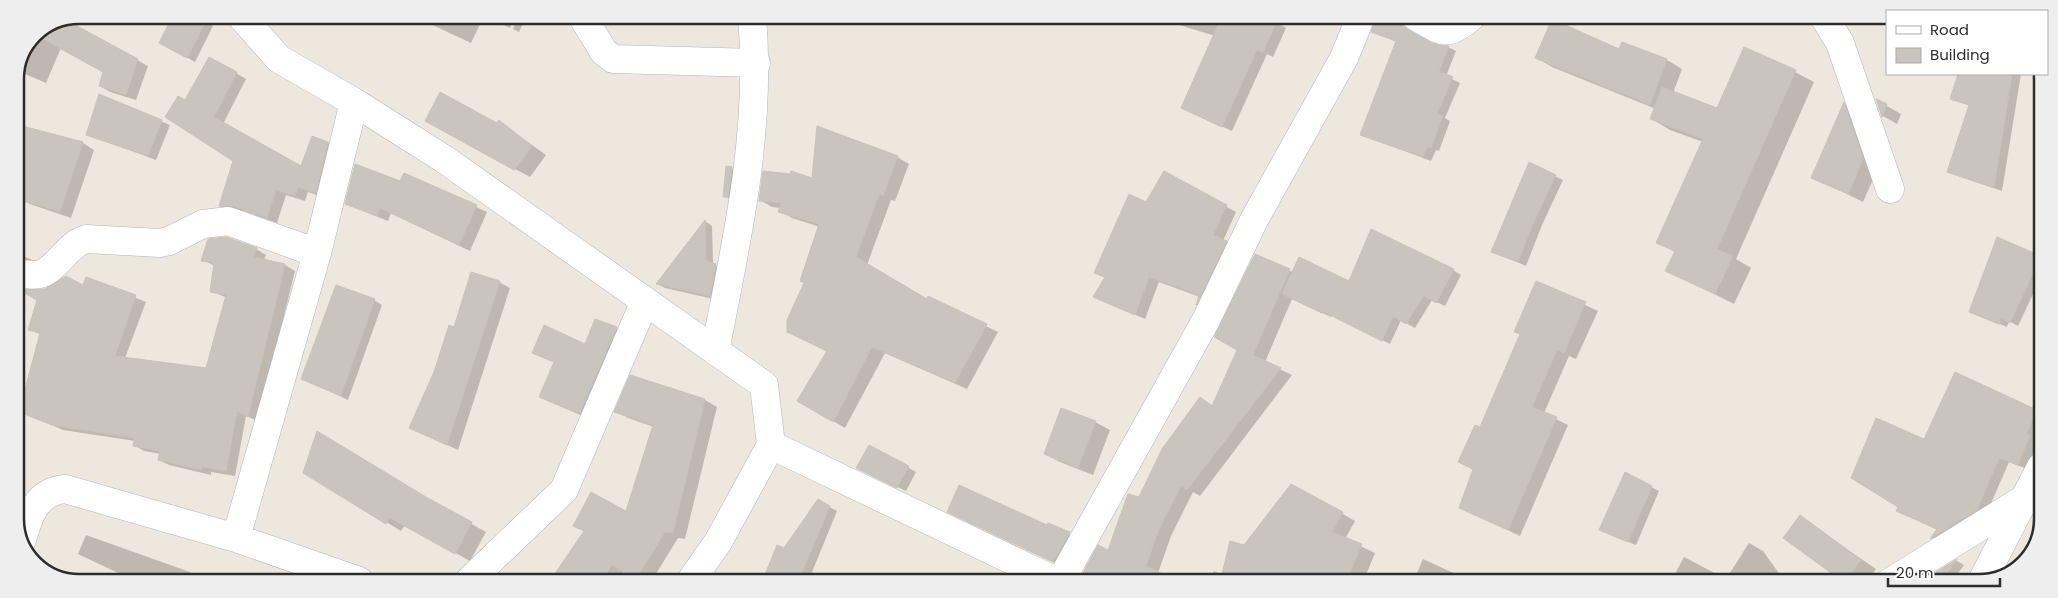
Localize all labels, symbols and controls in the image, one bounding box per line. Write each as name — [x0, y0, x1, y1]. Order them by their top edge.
legend — [1886, 10, 2048, 75]
text: Road — [1930, 19, 1969, 40]
text: Building — [1930, 44, 1990, 65]
scale bar — [1888, 556, 2000, 588]
text: 20 m — [1896, 562, 1934, 583]

